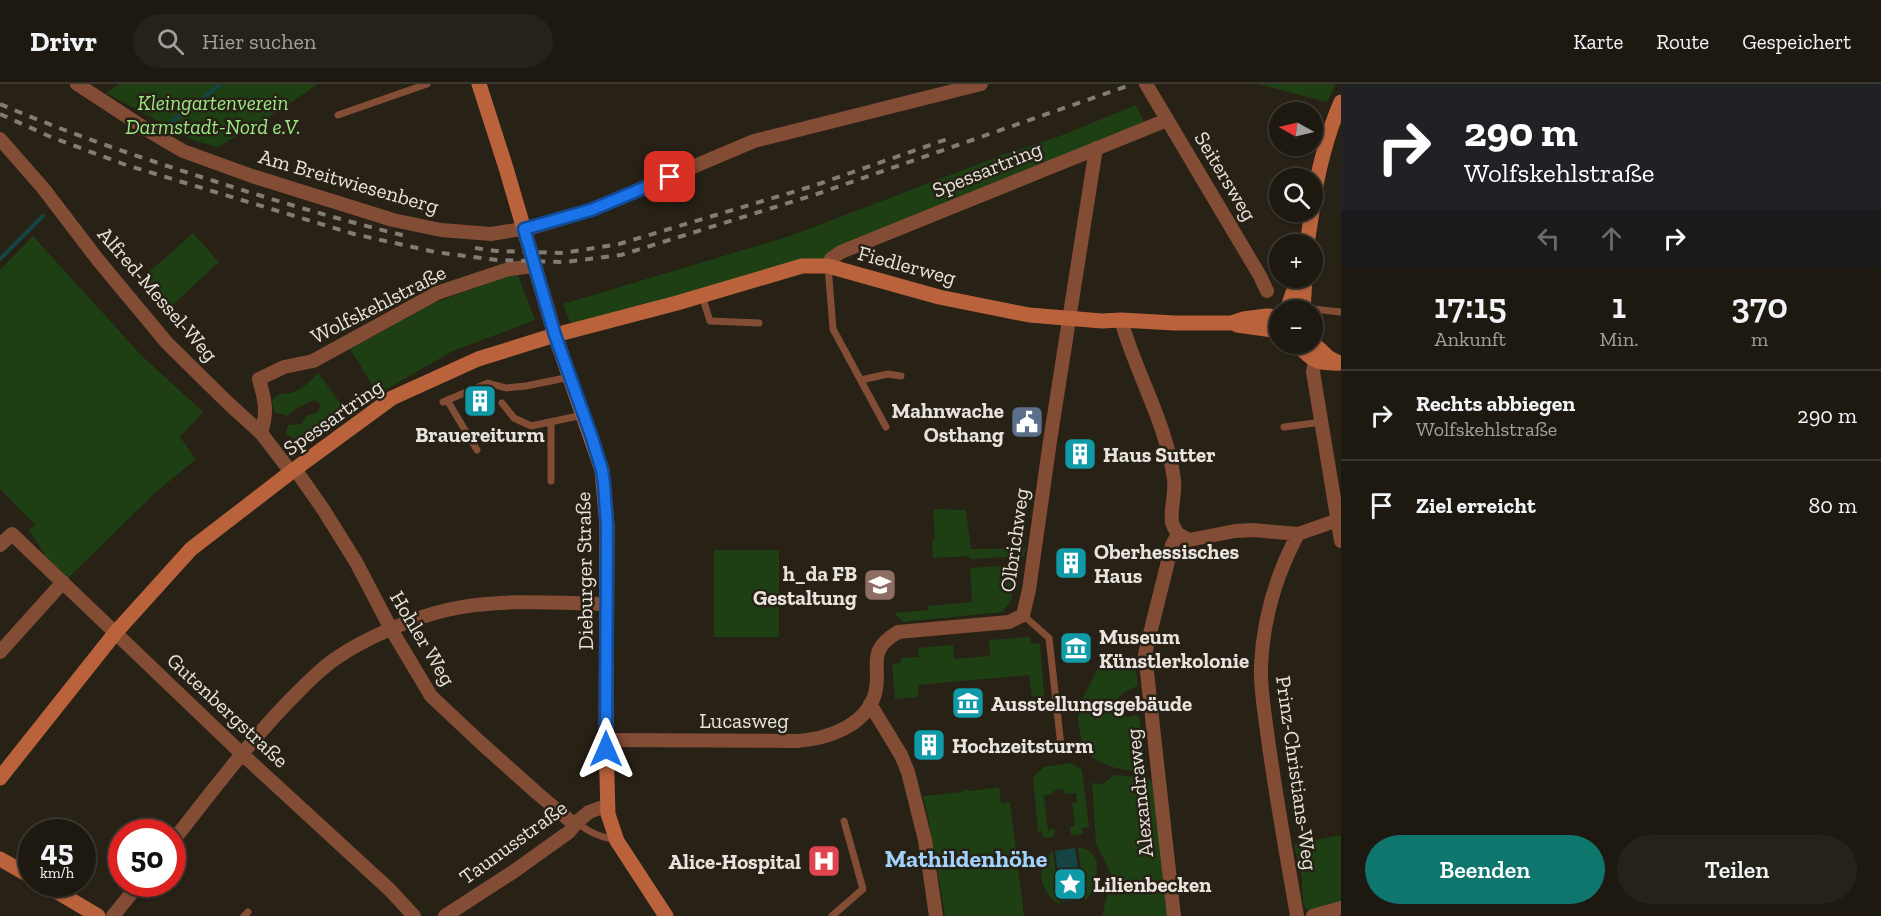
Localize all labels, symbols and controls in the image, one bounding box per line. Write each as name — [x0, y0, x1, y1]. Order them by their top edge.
search box — [133, 14, 553, 68]
text: Drivr — [30, 25, 97, 58]
icon: search — [154, 25, 187, 58]
text: Hier suchen — [202, 28, 316, 55]
text: Karte — [1573, 29, 1623, 54]
text: Route — [1656, 29, 1709, 54]
text: Gespeichert — [1742, 29, 1851, 54]
park label: Kleingartenverein Darmstadt-Nord e.V. — [125, 90, 301, 139]
north arrow — [1269, 102, 1323, 156]
map controls — [1269, 102, 1323, 354]
text: 290 m — [1464, 106, 1578, 157]
icon: right — [1365, 108, 1443, 186]
street label: Seitersweg — [1190, 127, 1263, 226]
street label: Spessartring — [929, 136, 1046, 202]
street label: Am Breitwiesenberg — [256, 143, 442, 219]
pin — [644, 151, 695, 202]
text: Wolfskehlstraße — [1464, 157, 1655, 189]
icon: arrive — [653, 160, 686, 193]
button: search — [1269, 168, 1323, 222]
street label: Alfred-Messel-Weg — [93, 222, 224, 367]
icon: left — [1532, 222, 1565, 255]
icon: ahead — [1595, 222, 1628, 255]
icon: right — [1658, 222, 1691, 255]
button: + — [1269, 234, 1323, 288]
street label: Fiedlerweg — [855, 240, 959, 290]
street label: Wolfskehlstraße — [306, 259, 450, 349]
text: 17:15 — [1434, 284, 1507, 327]
text: 1 — [1612, 284, 1626, 327]
text: 370 — [1731, 284, 1788, 327]
button: − — [1269, 300, 1323, 354]
text: Ankunft — [1435, 327, 1506, 351]
text: Min. — [1599, 327, 1638, 351]
text: m — [1751, 327, 1768, 351]
street label: Spessartring — [278, 373, 388, 461]
building icon: Brauereiturm — [462, 383, 498, 419]
text: Rechts abbiegen — [1416, 390, 1575, 417]
place label: Mahnwache Osthang — [892, 398, 1004, 447]
icon: right — [1365, 399, 1398, 432]
text: 290 m — [1797, 402, 1857, 429]
public building icon: Mahnwache Osthang — [1009, 404, 1045, 440]
text: Wolfskehlstraße — [1416, 417, 1557, 441]
place label: Brauereiturm — [415, 422, 545, 447]
building icon: Haus Sutter — [1062, 436, 1098, 472]
place label: Haus Sutter — [1103, 442, 1215, 467]
street label: Olbrichweg — [994, 486, 1034, 594]
icon: arrive — [1365, 489, 1398, 522]
street label: Dieburger Straße — [570, 491, 598, 650]
text: Ziel erreicht — [1416, 492, 1536, 519]
text: 80 m — [1809, 492, 1857, 519]
place label: Oberhessisches Haus — [1094, 539, 1240, 588]
building icon: Oberhessisches Haus — [1053, 545, 1089, 581]
place label: h_da FB Gestaltung — [753, 561, 857, 610]
school or university icon: h_da FB Gestaltung — [862, 567, 898, 603]
street label: Hohler Weg — [385, 586, 461, 690]
place label: Museum Künstlerkolonie — [1099, 624, 1249, 673]
museum icon: Museum Künstlerkolonie — [1058, 630, 1094, 666]
street label: Gutenbergstraße — [162, 647, 294, 773]
street label: Prinz-Christians-Weg — [1271, 674, 1323, 872]
museum icon: Ausstellungsgebäude — [950, 685, 986, 721]
place label: Ausstellungsgebäude — [991, 691, 1192, 716]
street label: Lucasweg — [699, 708, 789, 733]
position arrow — [574, 717, 638, 781]
building icon: Hochzeitsturm — [911, 727, 947, 763]
street label: Alexandraweg — [1120, 727, 1158, 859]
place label: Hochzeitsturm — [952, 733, 1094, 758]
street label: Taunusstraße — [454, 795, 572, 889]
speed limit sign: 50 — [108, 819, 186, 897]
text: 45 — [41, 833, 73, 869]
button: Beenden — [1365, 835, 1605, 904]
button: Teilen — [1617, 835, 1857, 904]
hospital icon: Alice-Hospital — [806, 843, 842, 879]
district label: Mathildenhöhe — [885, 844, 1048, 873]
place label: Alice-Hospital — [669, 849, 801, 874]
text: km/h — [40, 864, 74, 882]
place icon: Lilienbecken — [1052, 866, 1088, 902]
place label: Lilienbecken — [1093, 872, 1212, 897]

